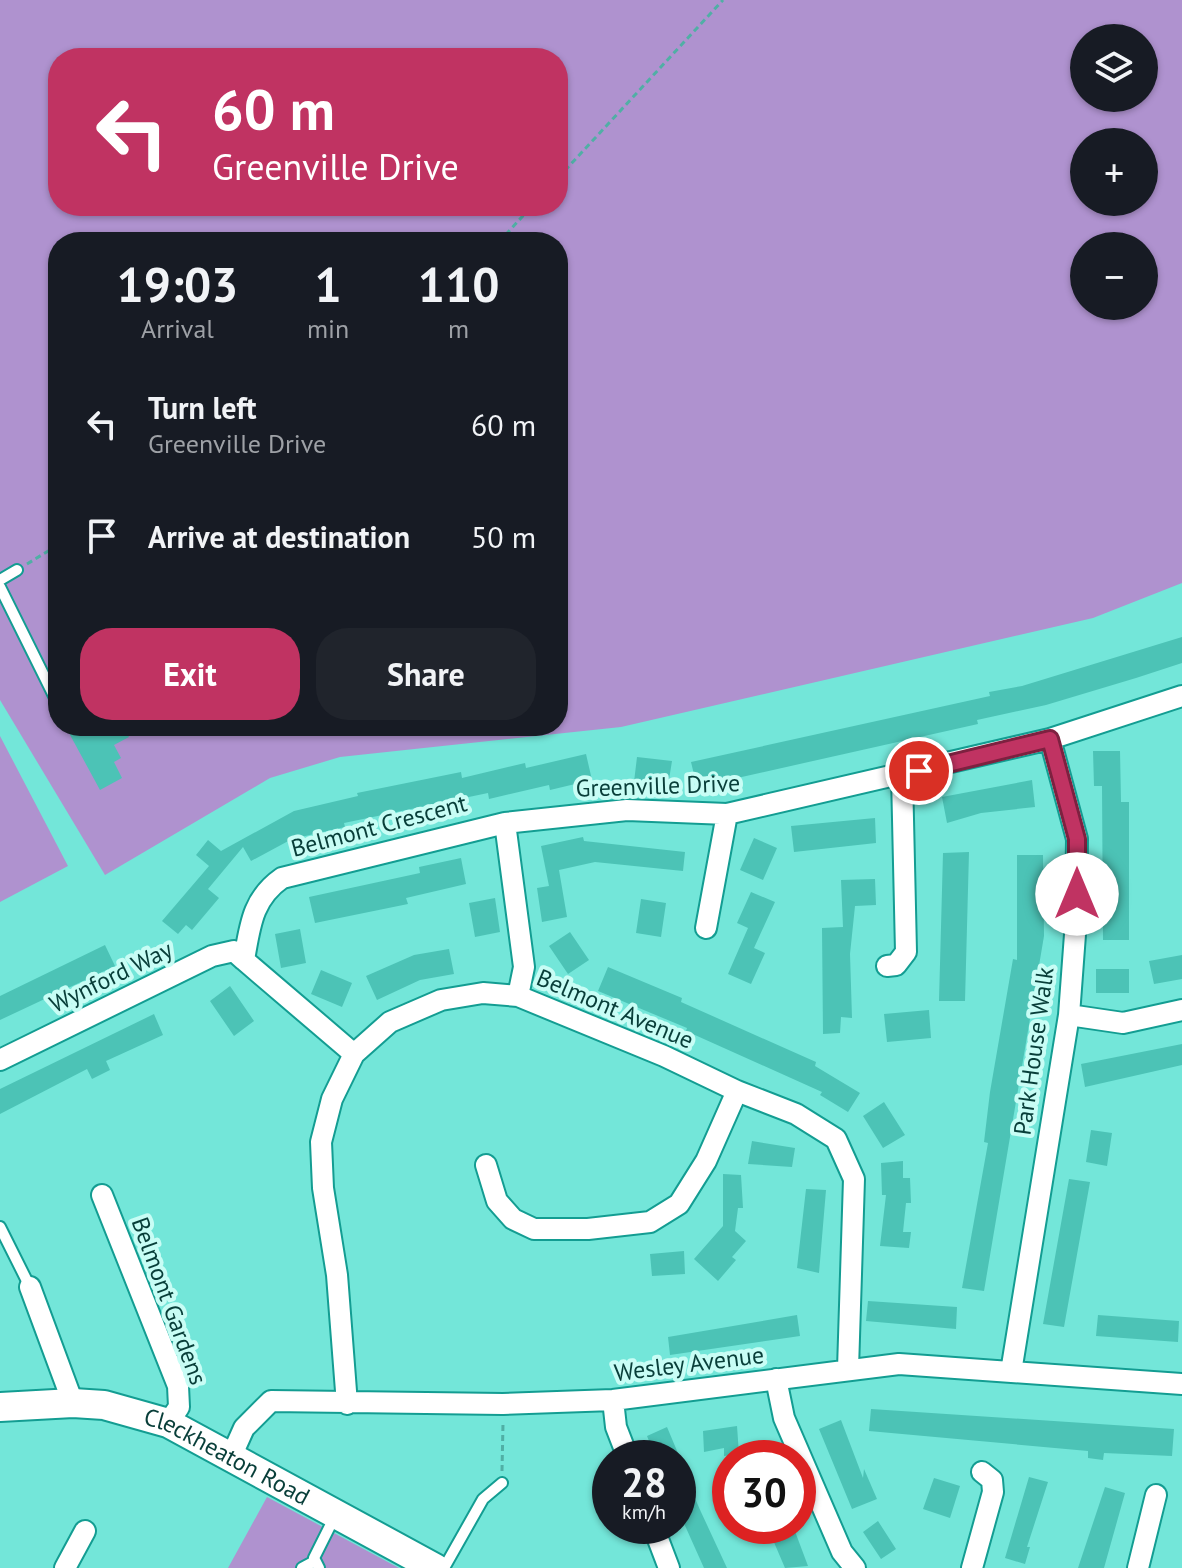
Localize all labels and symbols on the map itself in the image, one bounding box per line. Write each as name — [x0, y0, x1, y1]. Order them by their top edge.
pin — [885, 737, 953, 805]
street label: Greenville Drive — [575, 767, 741, 804]
street label: Belmont Crescent — [288, 787, 470, 864]
position arrow — [1035, 852, 1119, 936]
street label: Wynford Way — [44, 933, 177, 1020]
street label: Belmont Avenue — [532, 962, 698, 1056]
street label: Park House Walk — [1006, 964, 1061, 1137]
street label: Belmont Gardens — [125, 1213, 214, 1389]
street label: Wesley Avenue — [612, 1339, 766, 1388]
street label: Cleckheaton Road — [140, 1401, 315, 1512]
speed limit sign: 30 — [712, 1440, 816, 1544]

